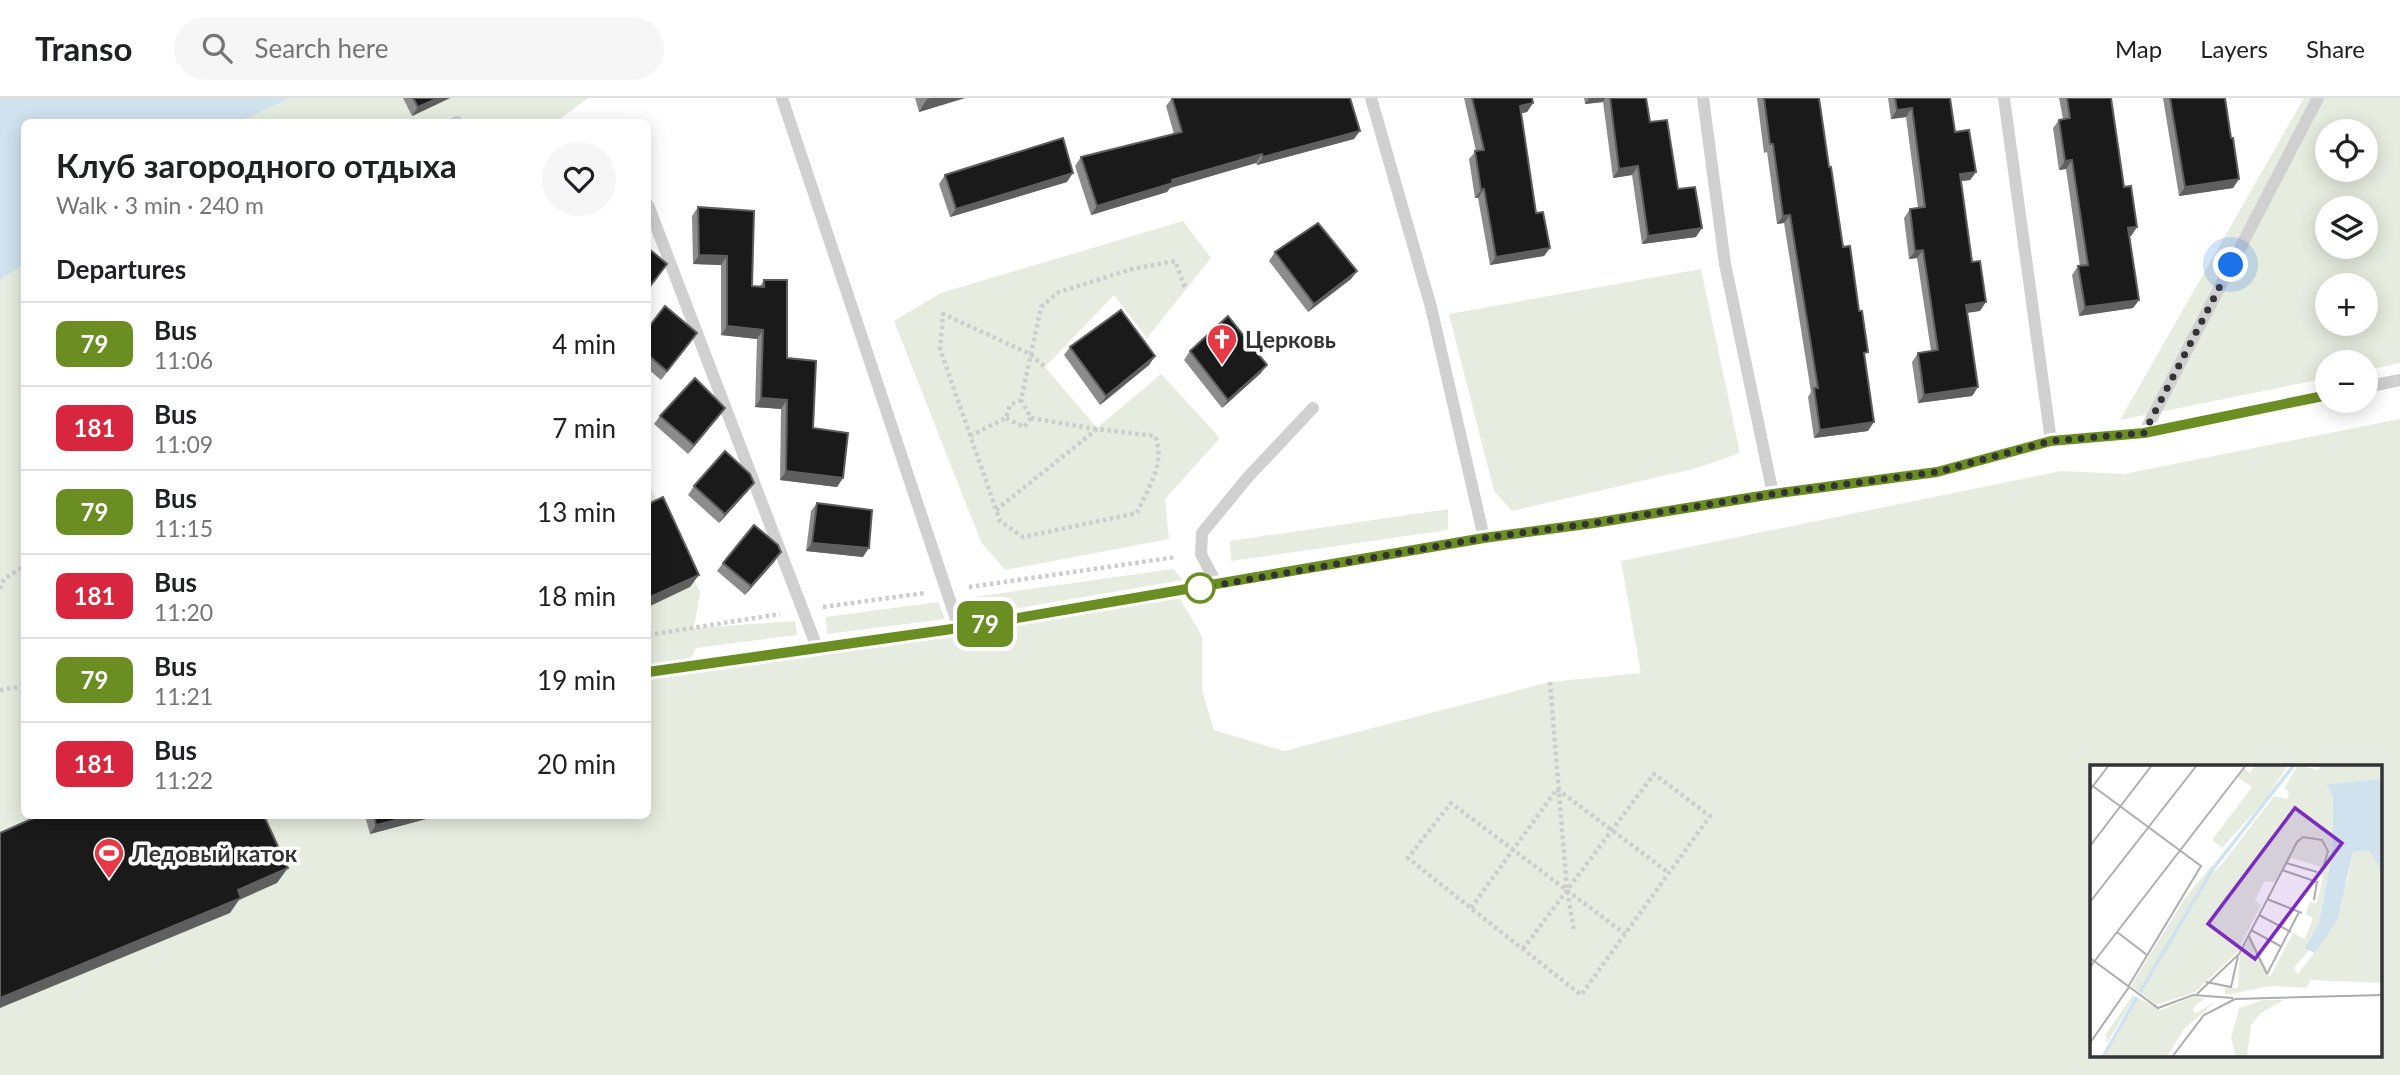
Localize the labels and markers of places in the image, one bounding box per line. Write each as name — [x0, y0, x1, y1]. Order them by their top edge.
church icon: Церковь — [1205, 322, 1239, 366]
place label: Церковь — [1245, 325, 1336, 353]
unlabelled marker — [1185, 573, 1215, 603]
sports icon: Ледовый каток — [92, 836, 126, 880]
place label: Ледовый каток — [131, 839, 298, 867]

